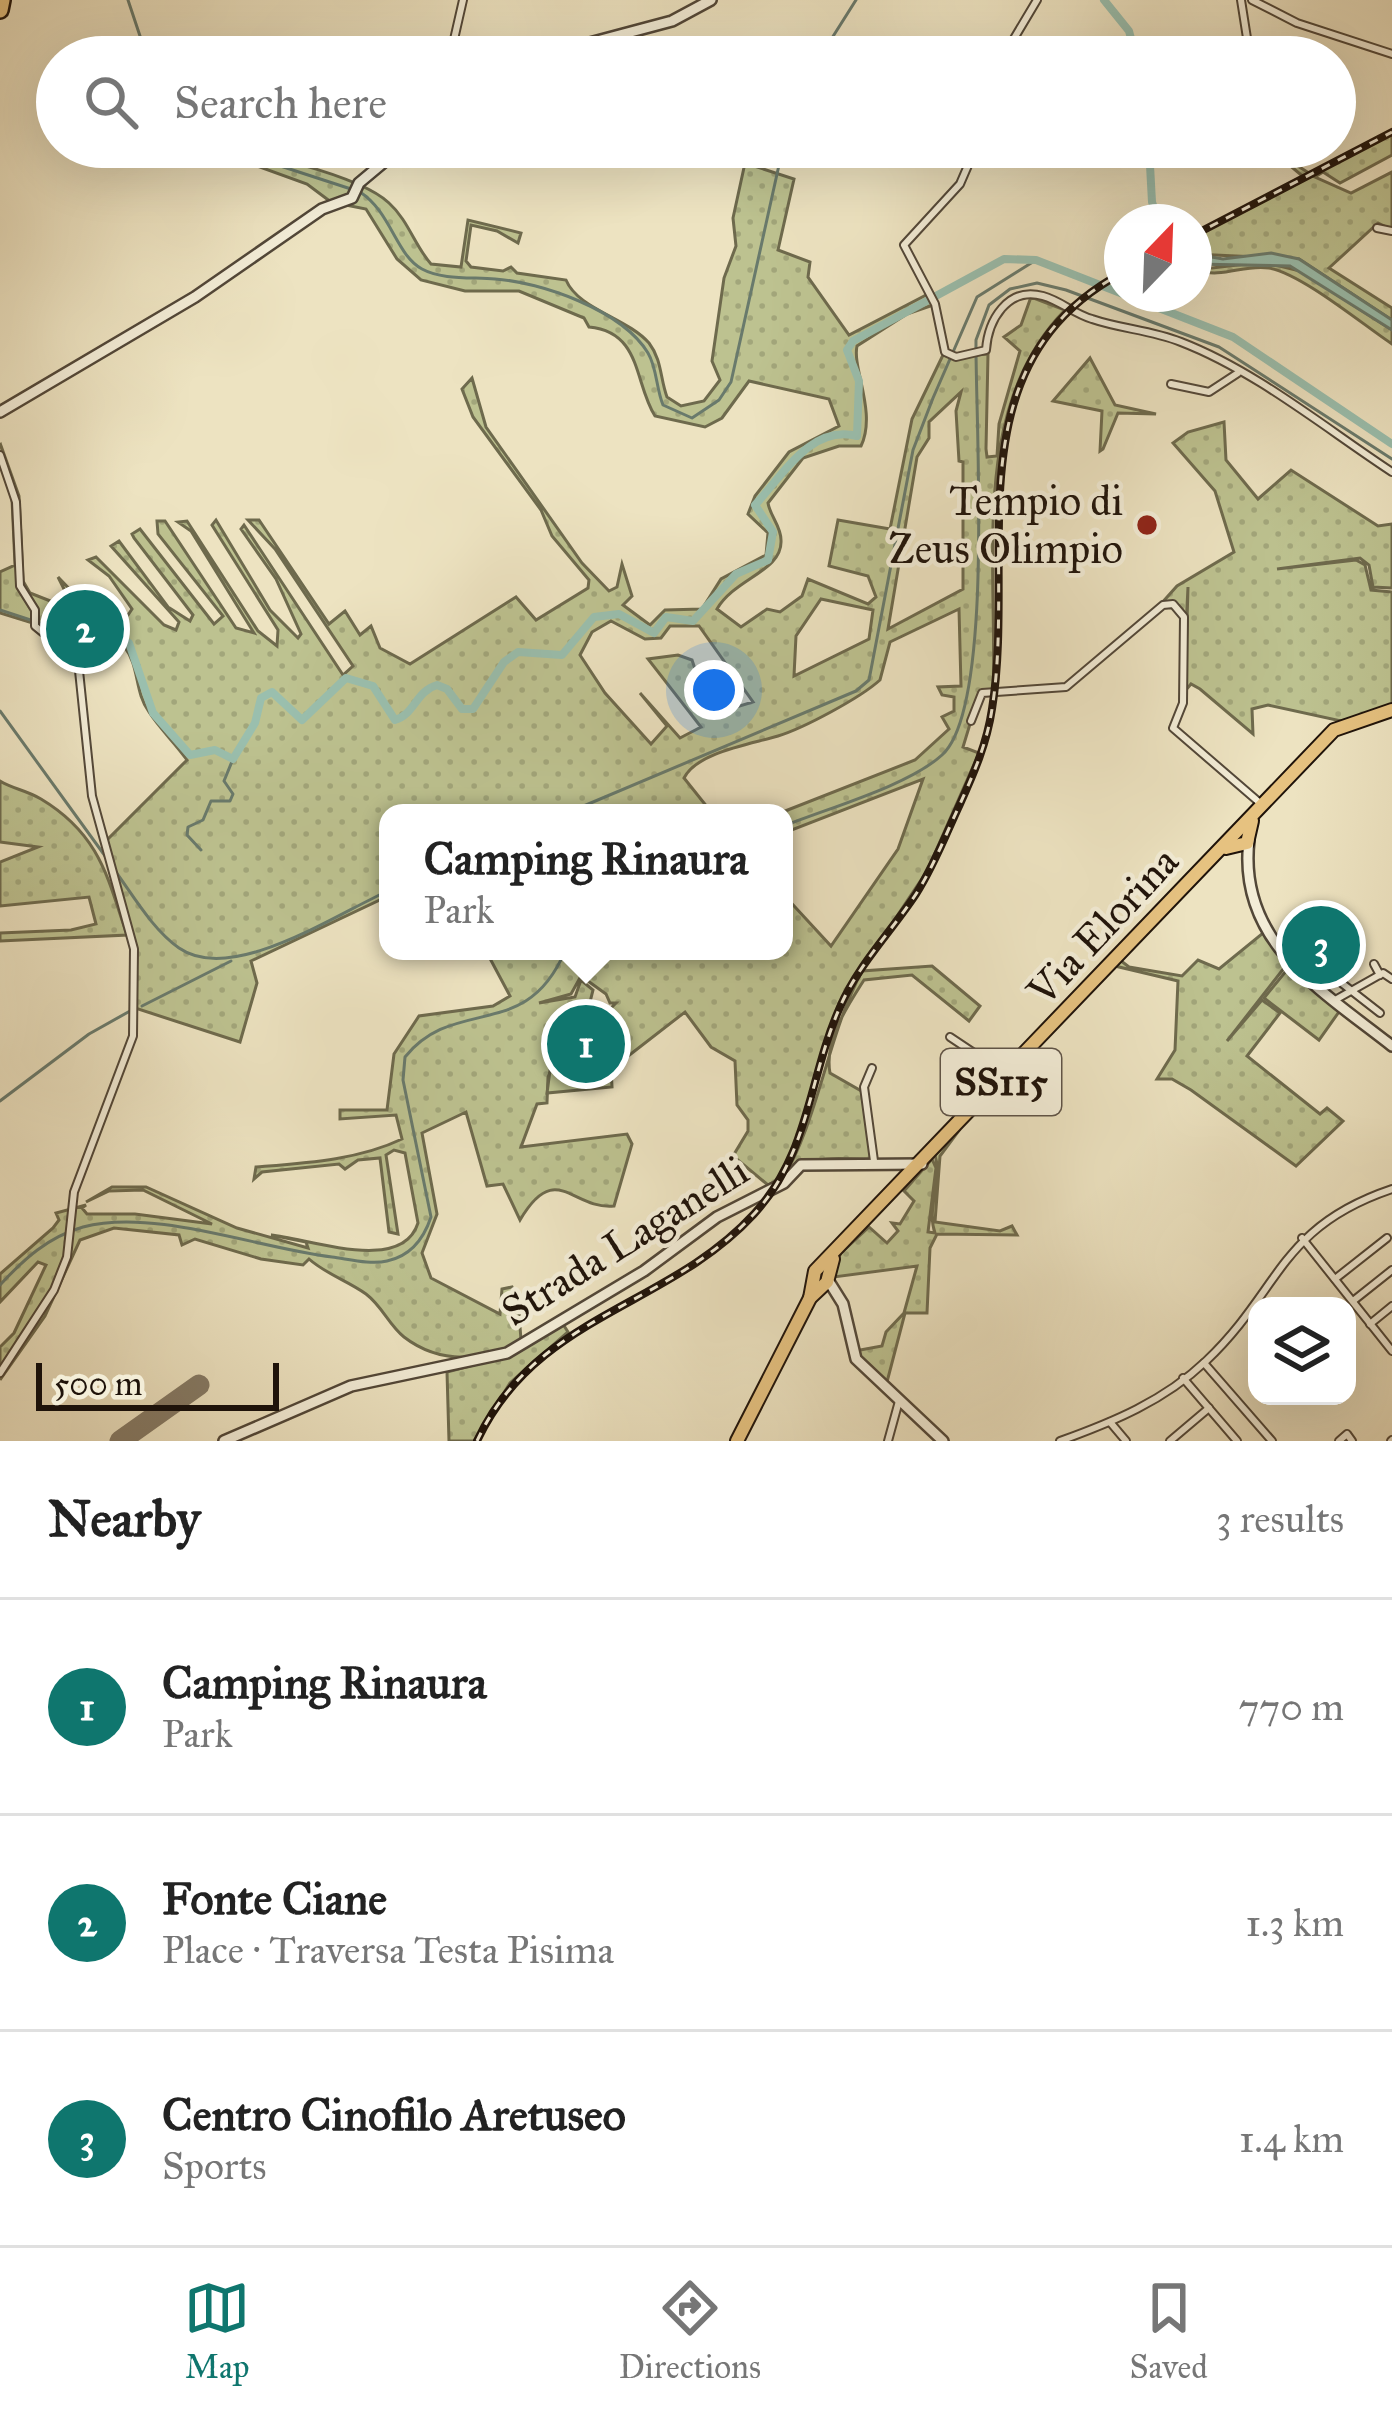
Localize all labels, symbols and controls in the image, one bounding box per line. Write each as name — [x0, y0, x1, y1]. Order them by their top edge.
search box — [36, 36, 1356, 168]
icon: search — [78, 69, 144, 135]
text: Search here — [174, 75, 387, 130]
north arrow — [1104, 204, 1212, 312]
place label: Tempio di Zeus Olimpio — [889, 475, 1123, 575]
marker: Tempio di Zeus Olimpio — [1134, 512, 1160, 538]
pin: 2 — [46, 584, 124, 674]
your location — [684, 660, 744, 720]
popup — [379, 804, 793, 960]
text: Camping Rinaura — [424, 831, 748, 886]
street label: Via Elorina — [1016, 836, 1190, 1017]
text: Park — [424, 886, 494, 934]
pin: 3 — [1282, 900, 1360, 990]
pin: 1 — [547, 999, 625, 1089]
road number: SS115 — [941, 1049, 1061, 1115]
street label: Strada Laganelli — [492, 1145, 758, 1337]
map controls — [1248, 1297, 1356, 1405]
button: layers — [1248, 1297, 1356, 1405]
scale bar — [36, 1357, 279, 1410]
text: 500 m — [54, 1364, 143, 1404]
text: Nearby — [48, 1488, 200, 1550]
text: 3 results — [1216, 1495, 1344, 1543]
text: Camping Rinaura — [162, 1655, 487, 1710]
text: 1 — [79, 1683, 95, 1731]
text: 770 m — [1239, 1683, 1344, 1731]
text: Park — [162, 1710, 233, 1758]
text: Fonte Ciane — [162, 1871, 387, 1926]
text: 2 — [77, 1899, 97, 1947]
text: 1.3 km — [1246, 1899, 1344, 1947]
text: Place · Traversa Testa Pisima — [162, 1926, 614, 1974]
text: Centro Cinofilo Aretuseo — [162, 2087, 626, 2142]
text: 3 — [79, 2115, 95, 2163]
text: 1.4 km — [1239, 2115, 1344, 2163]
text: Sports — [162, 2142, 266, 2190]
tab: Map — [184, 2275, 250, 2387]
tab: Directions — [619, 2275, 761, 2387]
tab: Saved — [1129, 2275, 1208, 2387]

